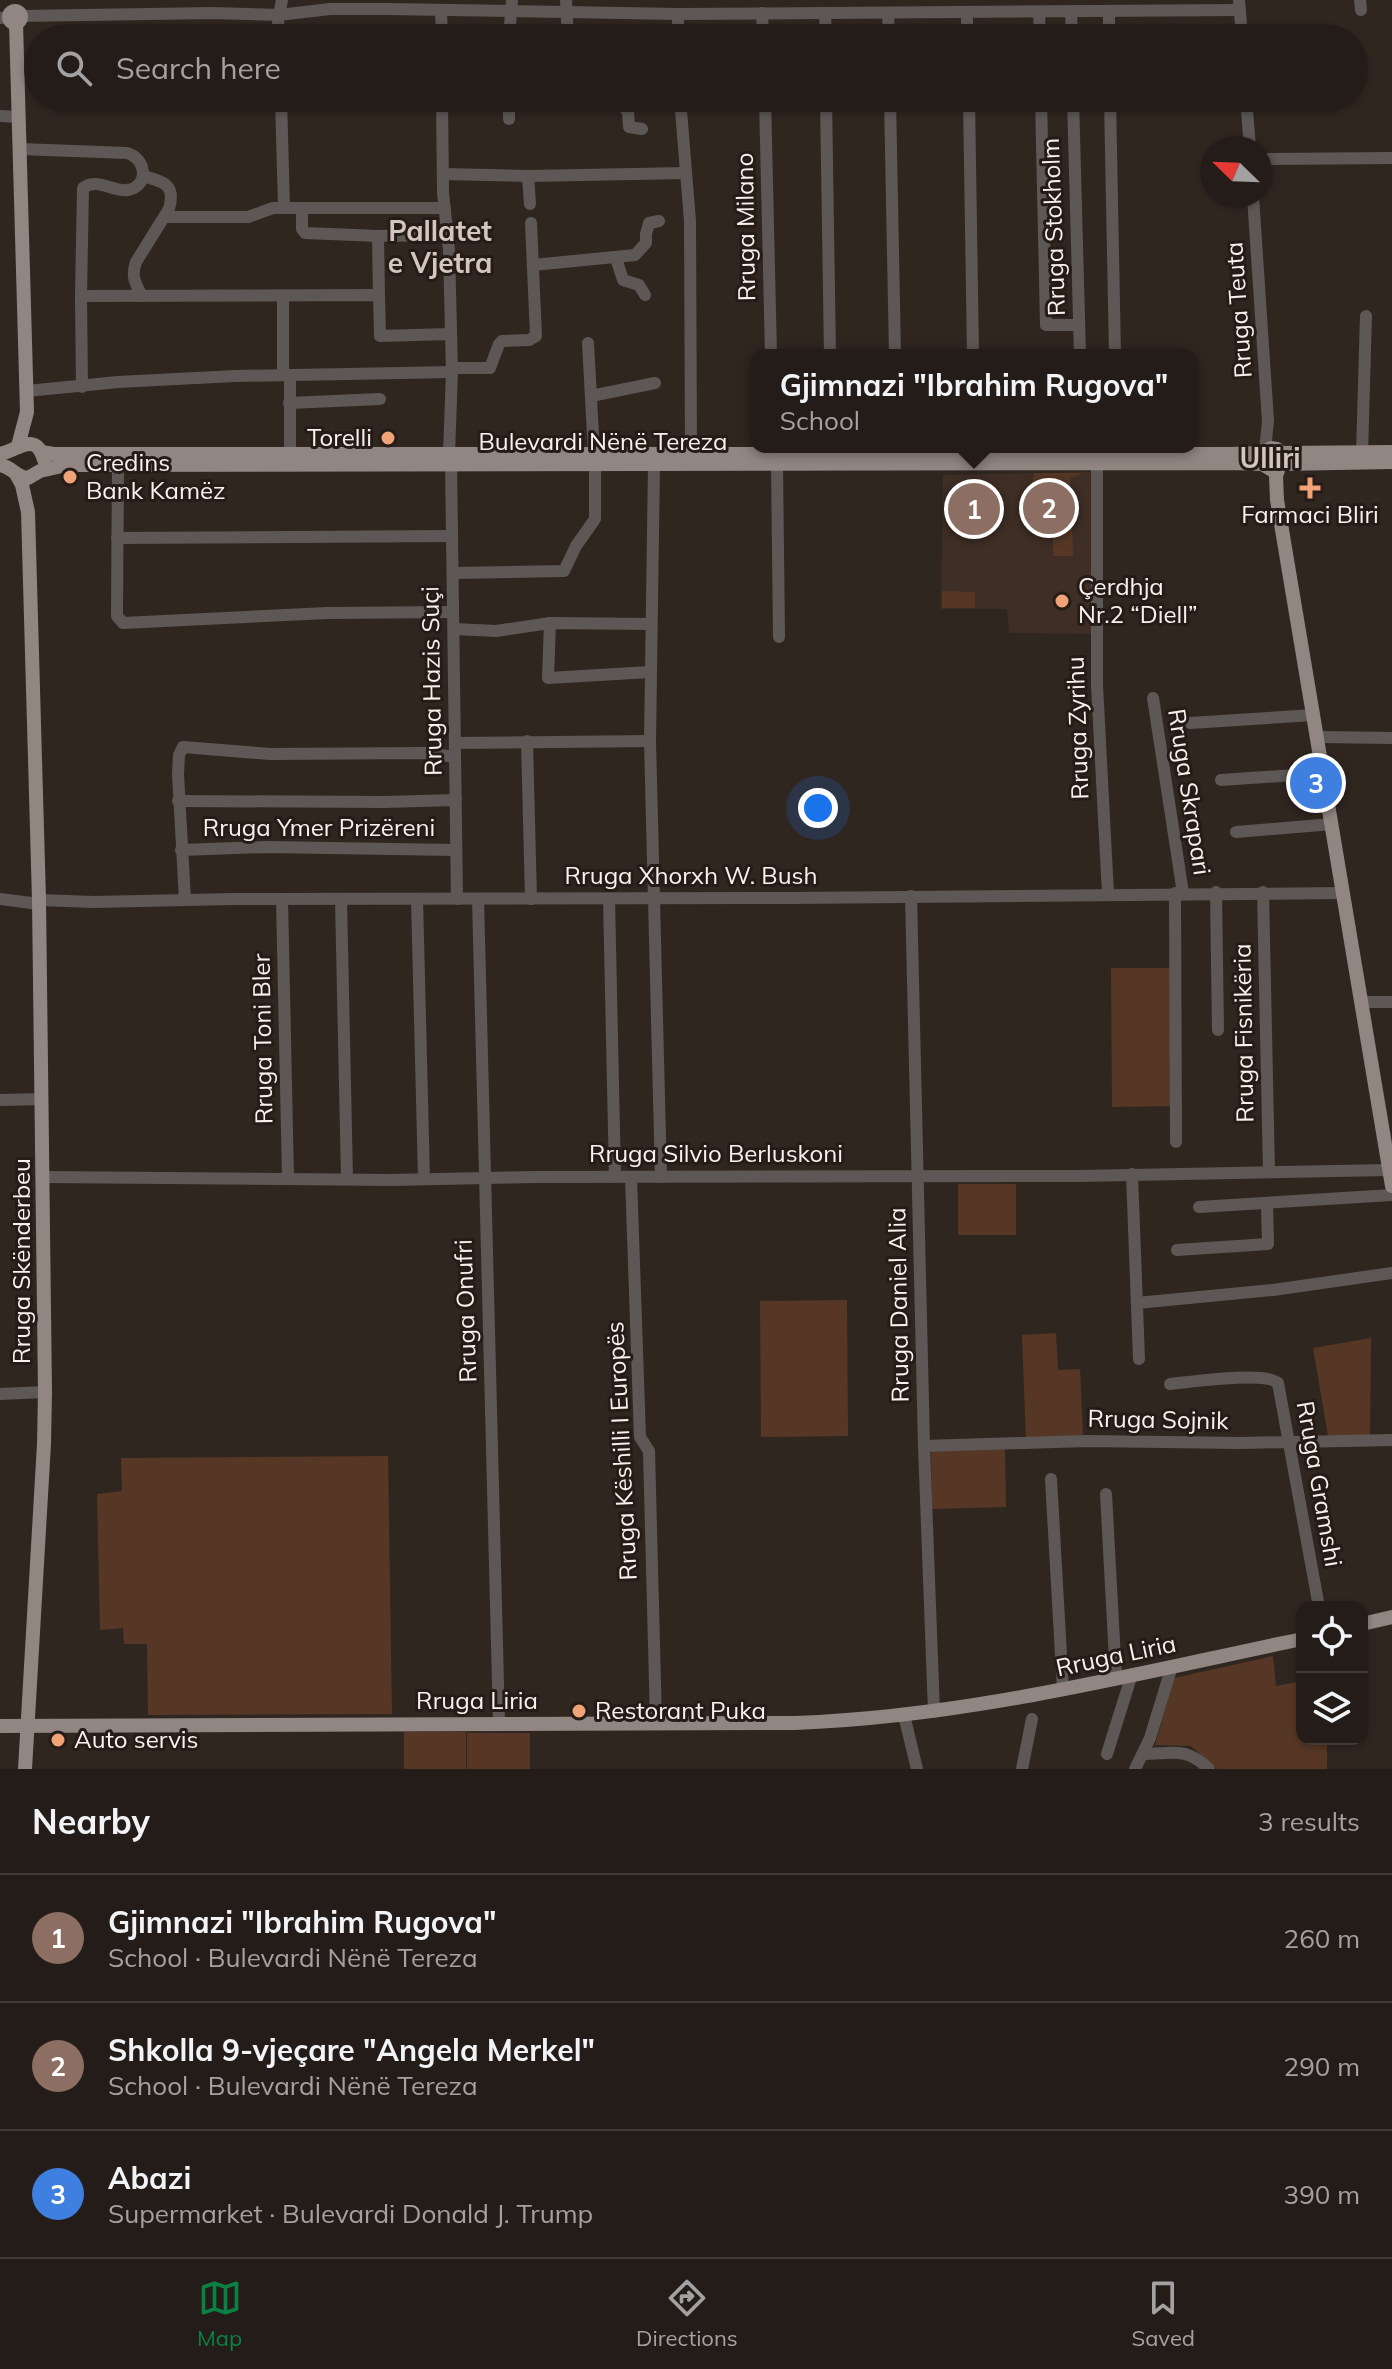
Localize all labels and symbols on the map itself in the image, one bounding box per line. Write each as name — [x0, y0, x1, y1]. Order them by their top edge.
north arrow — [1200, 136, 1272, 208]
street label: Rruga Stokholm — [1035, 138, 1071, 317]
street label: Rruga Milano — [729, 153, 761, 302]
district label: Pallatet e Vjetra — [388, 213, 492, 280]
street label: Rruga Teuta — [1218, 241, 1258, 379]
place label: Torelli — [307, 422, 372, 452]
street label: Bulevardi Nënë Tereza — [478, 426, 728, 456]
marker: Torelli — [379, 429, 397, 447]
district label: Ulliri — [1240, 440, 1300, 475]
place label: Credins Bank Kamëz — [86, 447, 226, 505]
marker: Credins Bank Kamëz — [61, 468, 79, 486]
pin: 2 — [1023, 478, 1075, 538]
pin: 1 — [948, 479, 1000, 539]
marker: Farmaci Bliri — [1301, 479, 1319, 497]
place label: Farmaci Bliri — [1241, 499, 1379, 529]
place label: Çerdhja Nr.2 “Diell” — [1078, 571, 1197, 629]
street label: Rruga Hazis Suçi — [414, 586, 448, 776]
marker: Çerdhja Nr.2 “Diell” — [1053, 592, 1071, 610]
street label: Rruga Zyrihu — [1060, 656, 1094, 800]
street label: Rruga Skrapari — [1162, 707, 1218, 877]
pin: 3 — [1290, 753, 1342, 813]
your location — [798, 788, 838, 828]
street label: Rruga Ymer Prizëreni — [203, 812, 435, 842]
street label: Rruga Xhorxh W. Bush — [564, 860, 818, 890]
street label: Rruga Fisnikëria — [1226, 943, 1260, 1123]
street label: Rruga Toni Bler — [246, 953, 278, 1125]
street label: Rruga Silvio Berluskoni — [589, 1138, 843, 1168]
street label: Rruga Skënderbeu — [6, 1158, 36, 1364]
street label: Rruga Daniel Alia — [881, 1207, 915, 1403]
street label: Rruga Onufri — [448, 1239, 482, 1383]
street label: Rruga Këshilli I Europës — [599, 1321, 643, 1581]
street label: Rruga Gramshi — [1291, 1399, 1349, 1569]
street label: Rruga Sojnik — [1087, 1403, 1229, 1435]
street label: Rruga Liria — [1053, 1628, 1179, 1682]
street label: Rruga Liria — [416, 1685, 538, 1715]
place label: Restorant Puka — [595, 1695, 766, 1725]
marker: Restorant Puka — [570, 1702, 588, 1720]
place label: Auto servis — [74, 1724, 199, 1754]
marker: Auto servis — [49, 1731, 67, 1749]

